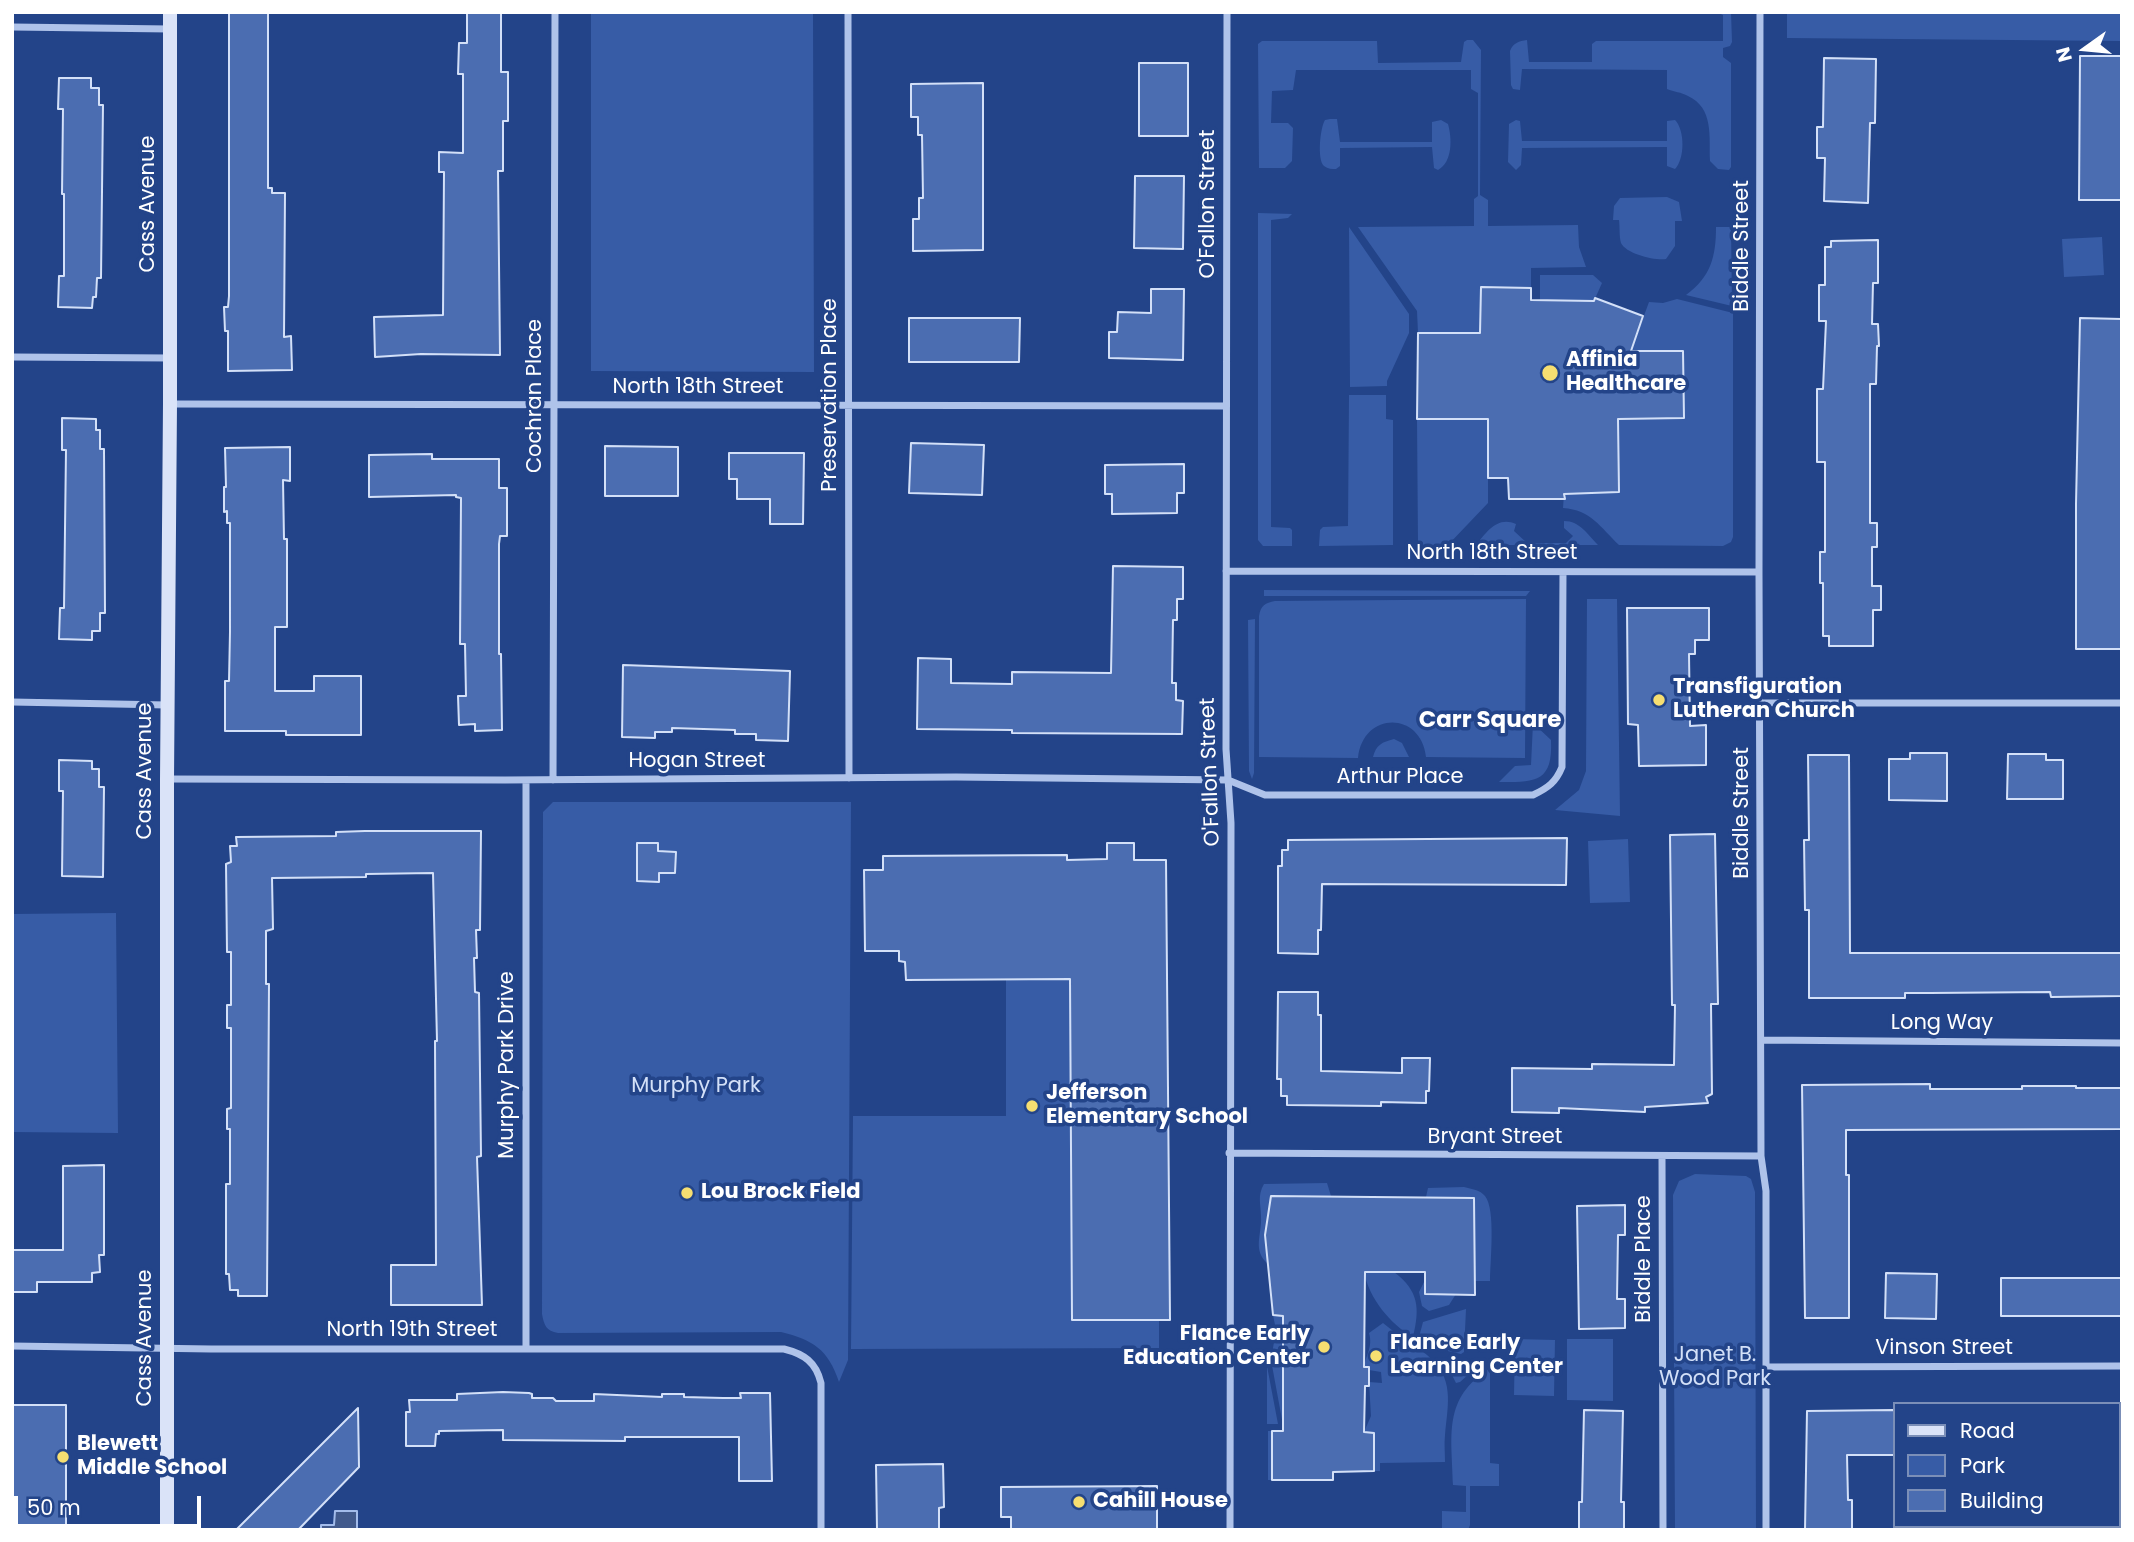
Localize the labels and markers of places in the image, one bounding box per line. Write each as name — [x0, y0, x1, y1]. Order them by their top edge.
place label: Affinia Healthcare — [1566, 348, 1686, 398]
marker: Affinia Healthcare — [1540, 363, 1560, 383]
place label: Transfiguration Lutheran Church — [1673, 675, 1855, 725]
marker: Transfiguration Lutheran Church — [1651, 692, 1667, 708]
place label: Jefferson Elementary School — [1046, 1081, 1248, 1131]
marker: Jefferson Elementary School — [1024, 1098, 1040, 1114]
place label: Lou Brock Field — [701, 1180, 860, 1206]
marker: Lou Brock Field — [679, 1185, 695, 1201]
place label: Flance Early Education Center — [1123, 1322, 1310, 1372]
place label: Flance Early Learning Center — [1390, 1331, 1563, 1381]
marker: Flance Early Education Center — [1316, 1339, 1332, 1355]
marker: Flance Early Learning Center — [1368, 1348, 1384, 1364]
place label: Blewett Middle School — [77, 1432, 227, 1482]
marker: Blewett Middle School — [55, 1449, 71, 1465]
place label: Cahill House — [1093, 1489, 1228, 1515]
marker: Cahill House — [1071, 1494, 1087, 1510]

